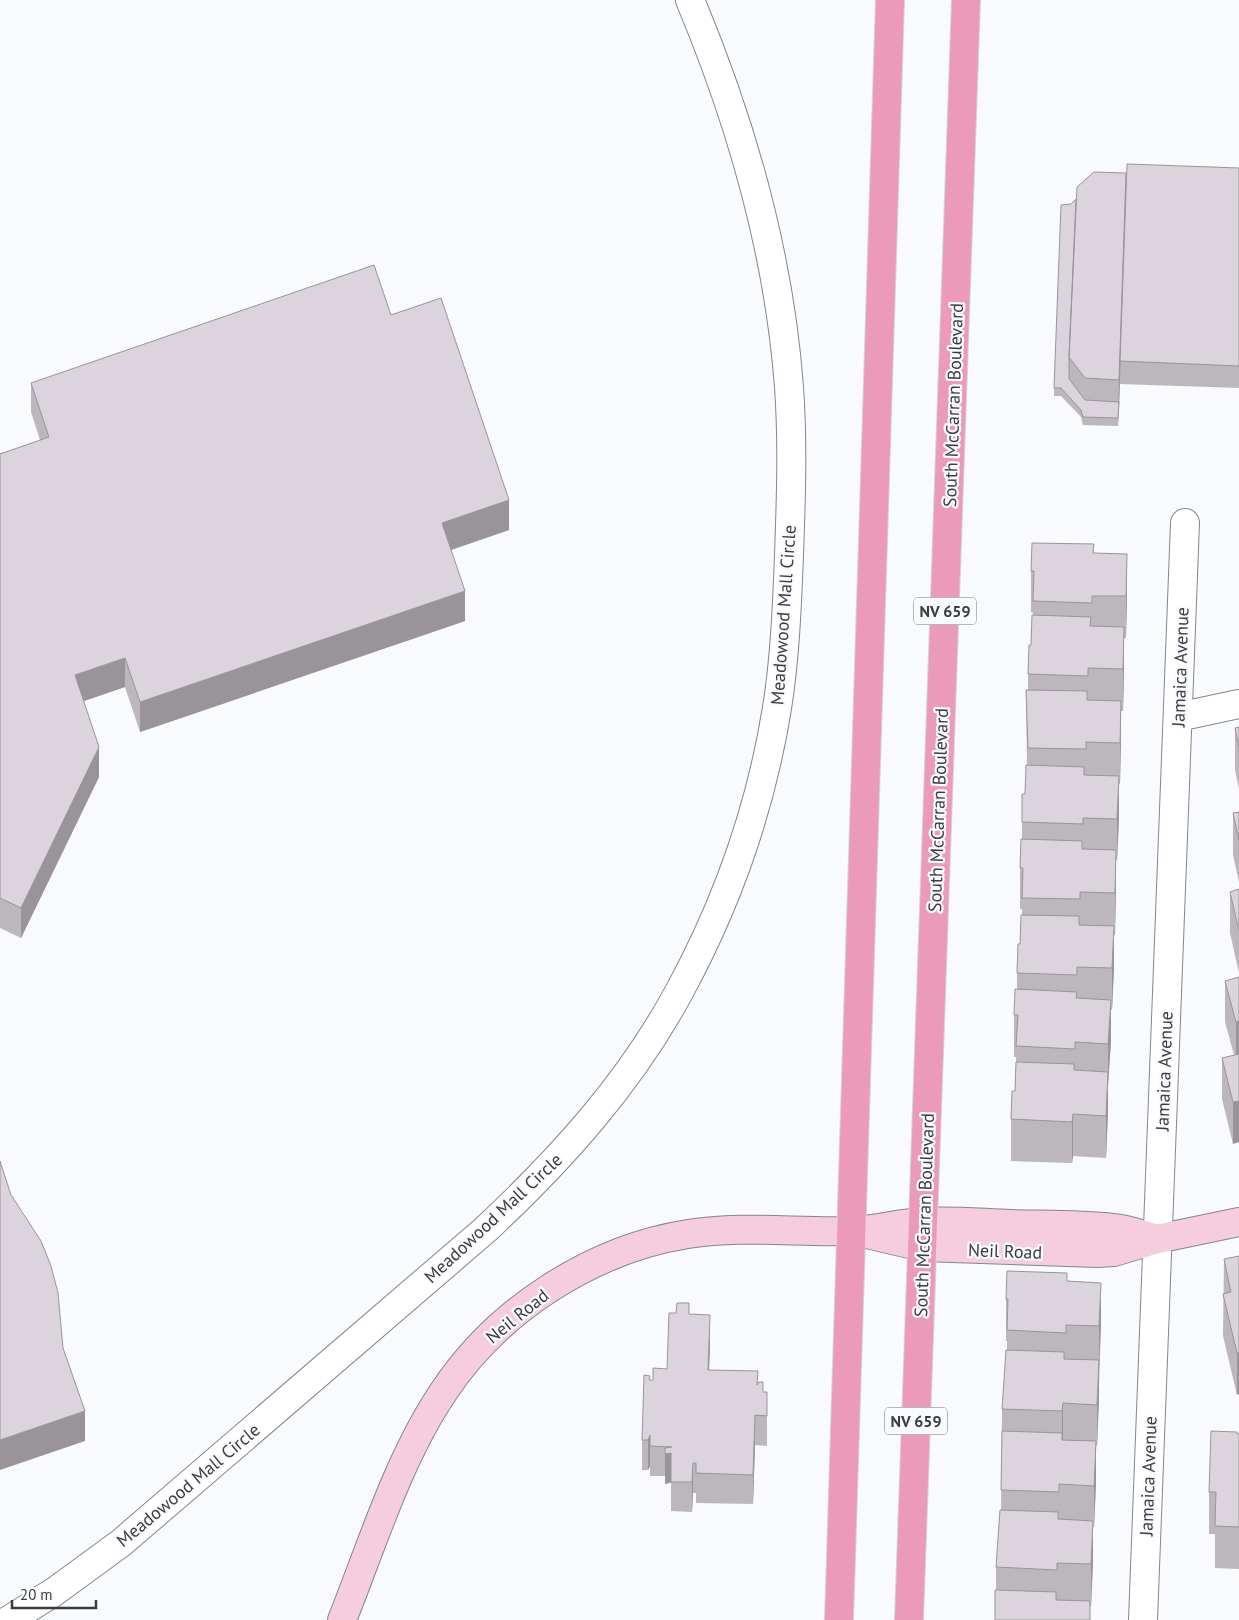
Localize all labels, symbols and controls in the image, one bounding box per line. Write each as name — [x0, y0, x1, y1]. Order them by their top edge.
street label: South McCarran Boulevard — [938, 303, 968, 507]
street label: Meadowood Mall Circle — [765, 524, 801, 706]
road number: NV 659 — [914, 598, 976, 624]
street label: Jamaica Avenue — [1166, 607, 1194, 728]
street label: South McCarran Boulevard — [923, 708, 953, 912]
street label: Jamaica Avenue — [1150, 1011, 1178, 1132]
street label: South McCarran Boulevard — [909, 1113, 939, 1317]
street label: Meadowood Mall Circle — [419, 1148, 567, 1288]
street label: Neil Road — [967, 1238, 1043, 1264]
street label: Neil Road — [481, 1284, 553, 1348]
road number: NV 659 — [885, 1408, 947, 1434]
street label: Jamaica Avenue — [1134, 1416, 1162, 1537]
street label: Meadowood Mall Circle — [111, 1418, 265, 1552]
scale bar — [12, 1578, 96, 1610]
text: 20 m — [20, 1585, 53, 1604]

